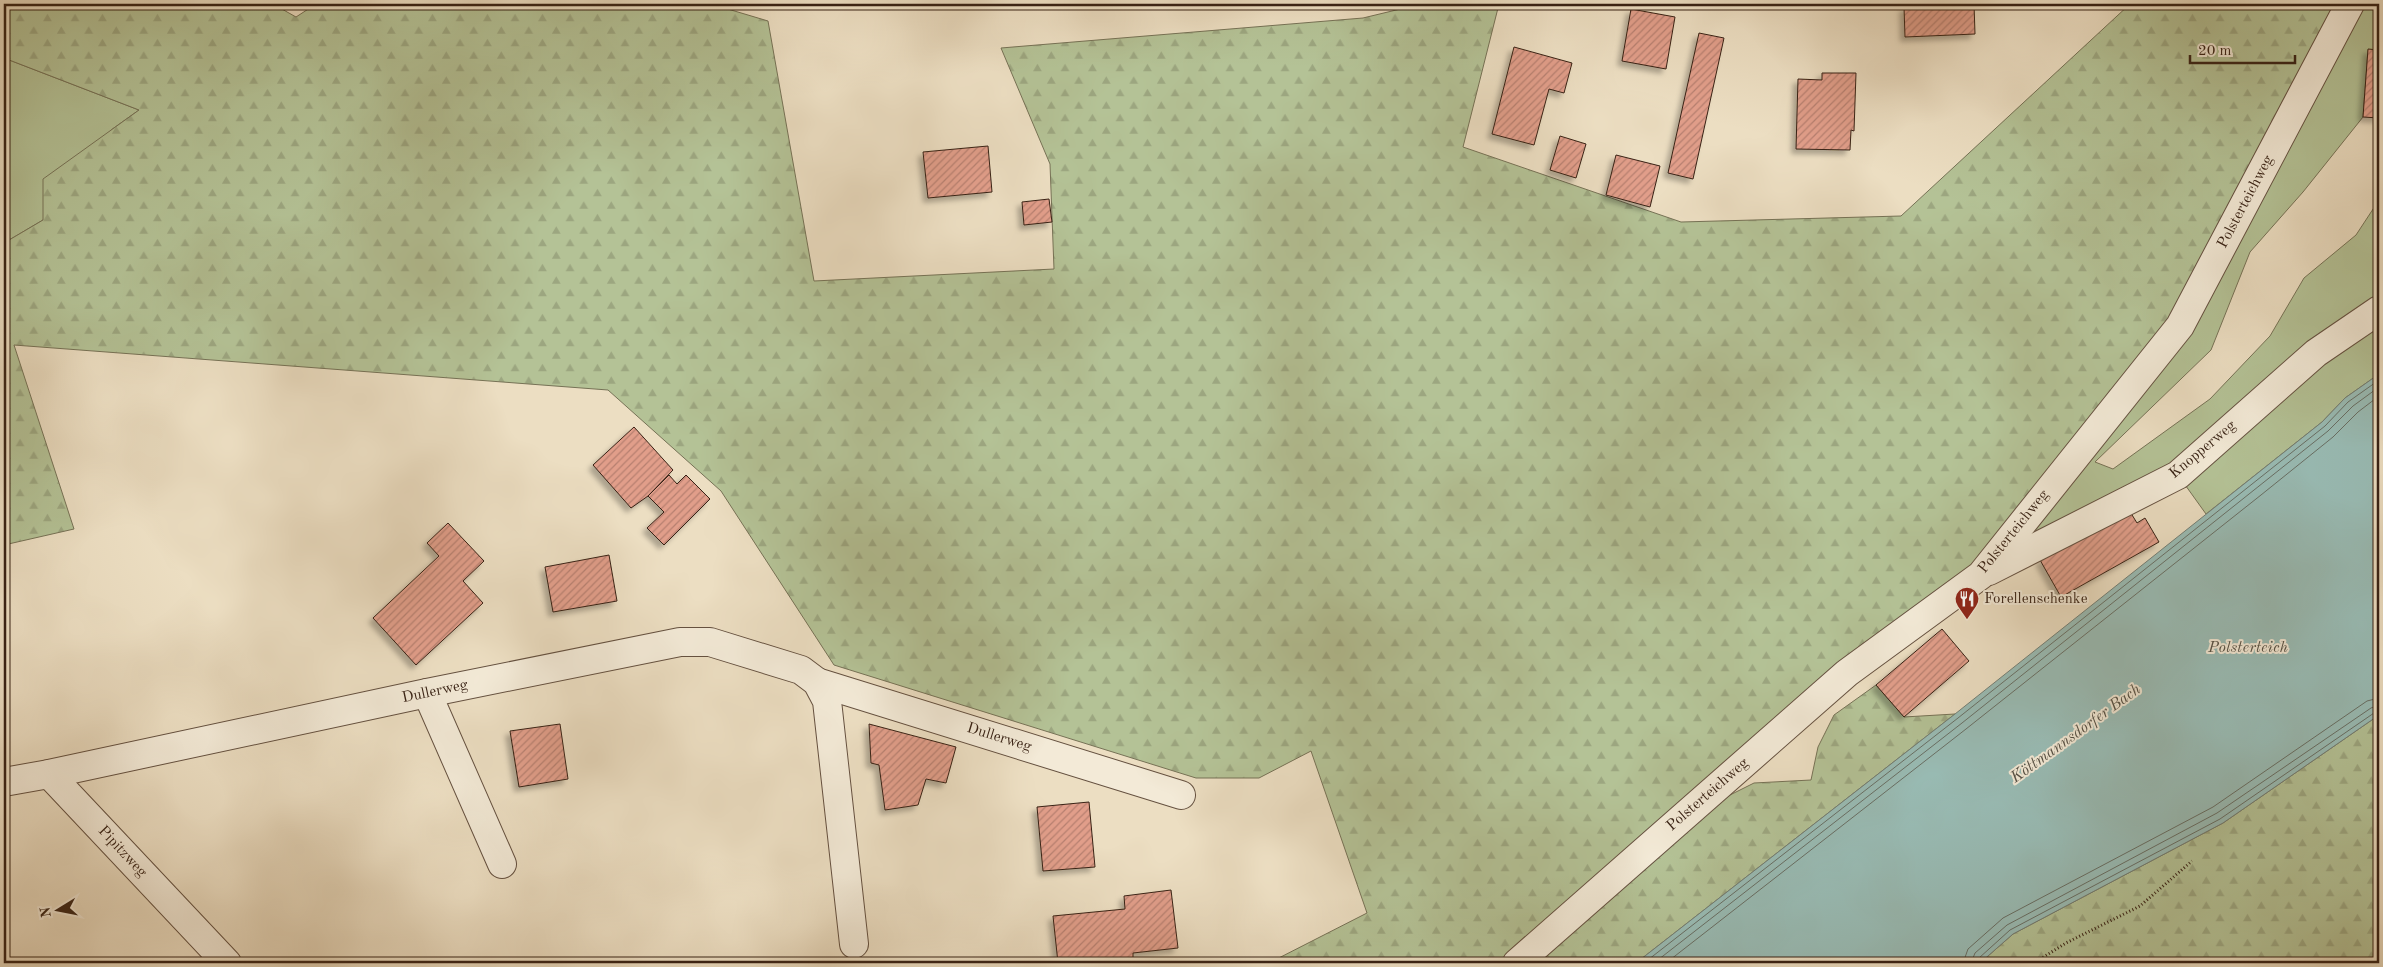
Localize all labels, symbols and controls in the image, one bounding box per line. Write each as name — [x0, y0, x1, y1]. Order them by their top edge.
scale bar — [2190, 32, 2296, 64]
text: 20 m — [2198, 44, 2232, 59]
street label: Polsterteichweg — [2215, 153, 2277, 251]
street label: Knopperweg — [2167, 418, 2239, 482]
street label: Polsterteichweg — [1976, 487, 2052, 577]
restaurant icon: Forellenschenke — [1954, 586, 1980, 620]
place label: Forellenschenke — [1984, 592, 2088, 607]
water label: Polsterteich — [2207, 640, 2288, 656]
street label: Dullerweg — [401, 678, 469, 706]
water label: Köttmannsdorfer Bach — [2007, 682, 2144, 787]
street label: Dullerweg — [965, 721, 1033, 755]
street label: Polsterteichweg — [1664, 756, 1752, 834]
street label: Pipitzweg — [95, 824, 149, 880]
north arrow — [32, 884, 82, 934]
text: N — [38, 905, 54, 919]

